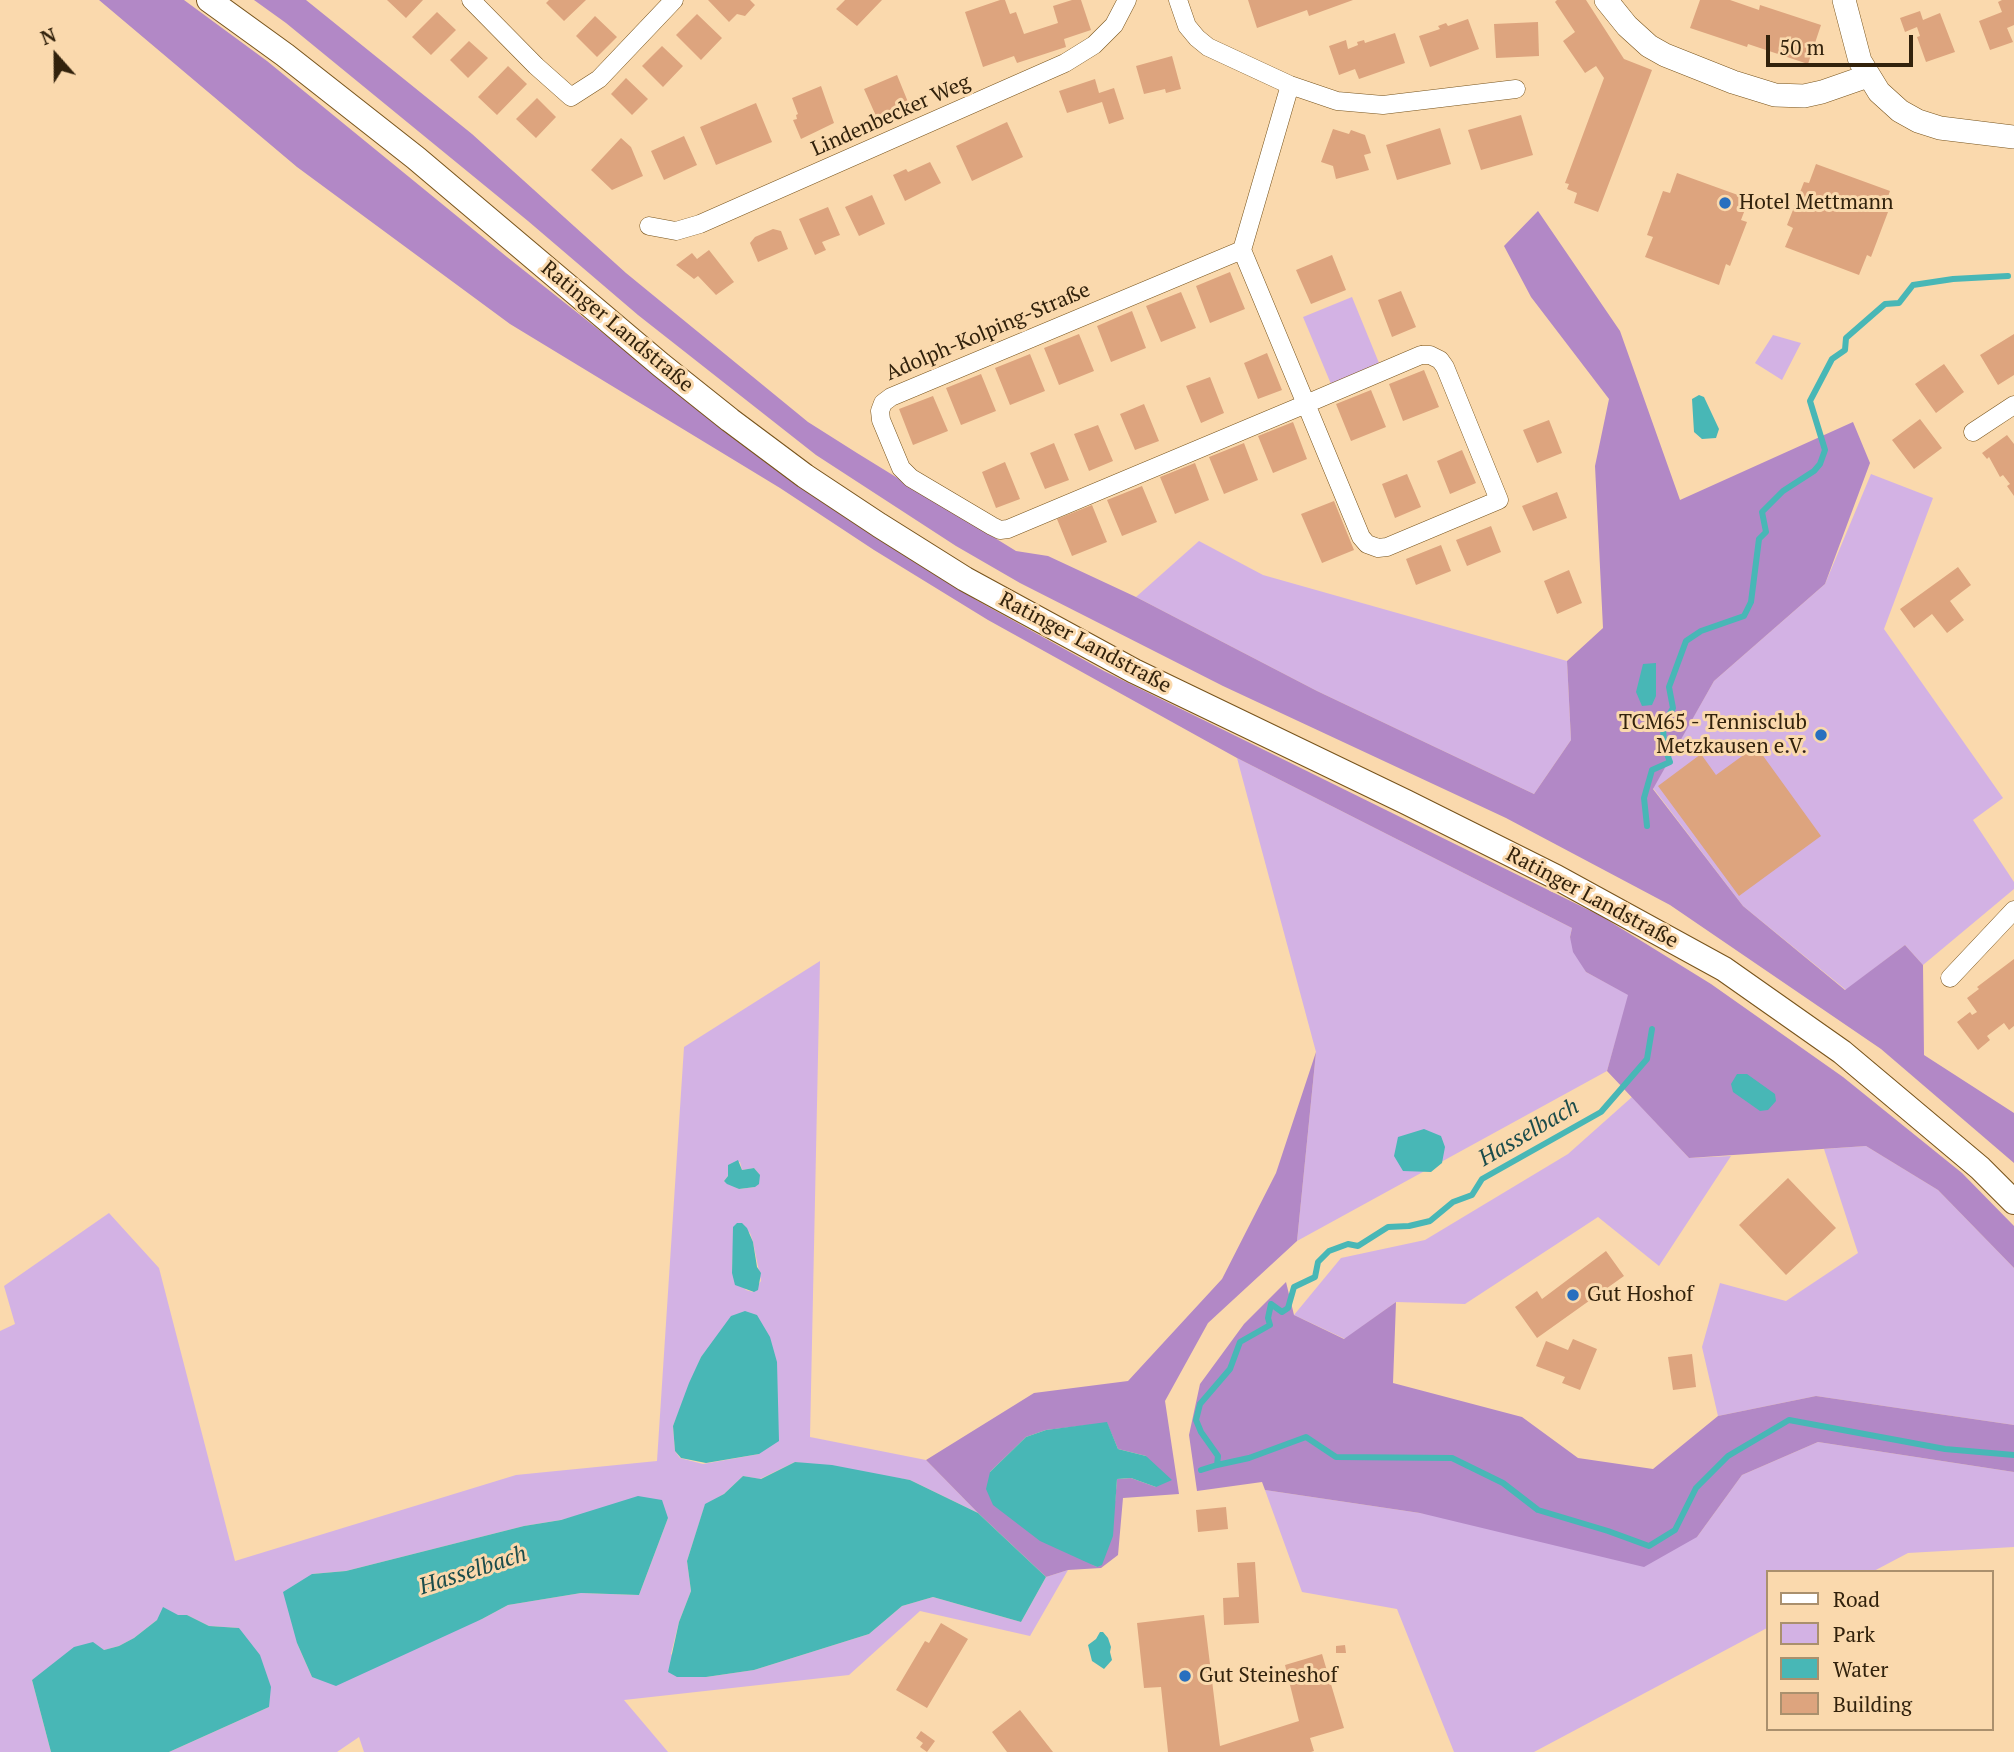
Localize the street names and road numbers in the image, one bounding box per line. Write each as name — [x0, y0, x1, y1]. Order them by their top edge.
street label: Lindenbecker Weg — [808, 70, 974, 162]
street label: Ratinger Landstraße — [536, 256, 698, 398]
street label: Adolph-Kolping-Straße — [882, 277, 1094, 387]
street label: Ratinger Landstraße — [995, 587, 1175, 699]
street label: Ratinger Landstraße — [1502, 842, 1682, 954]

